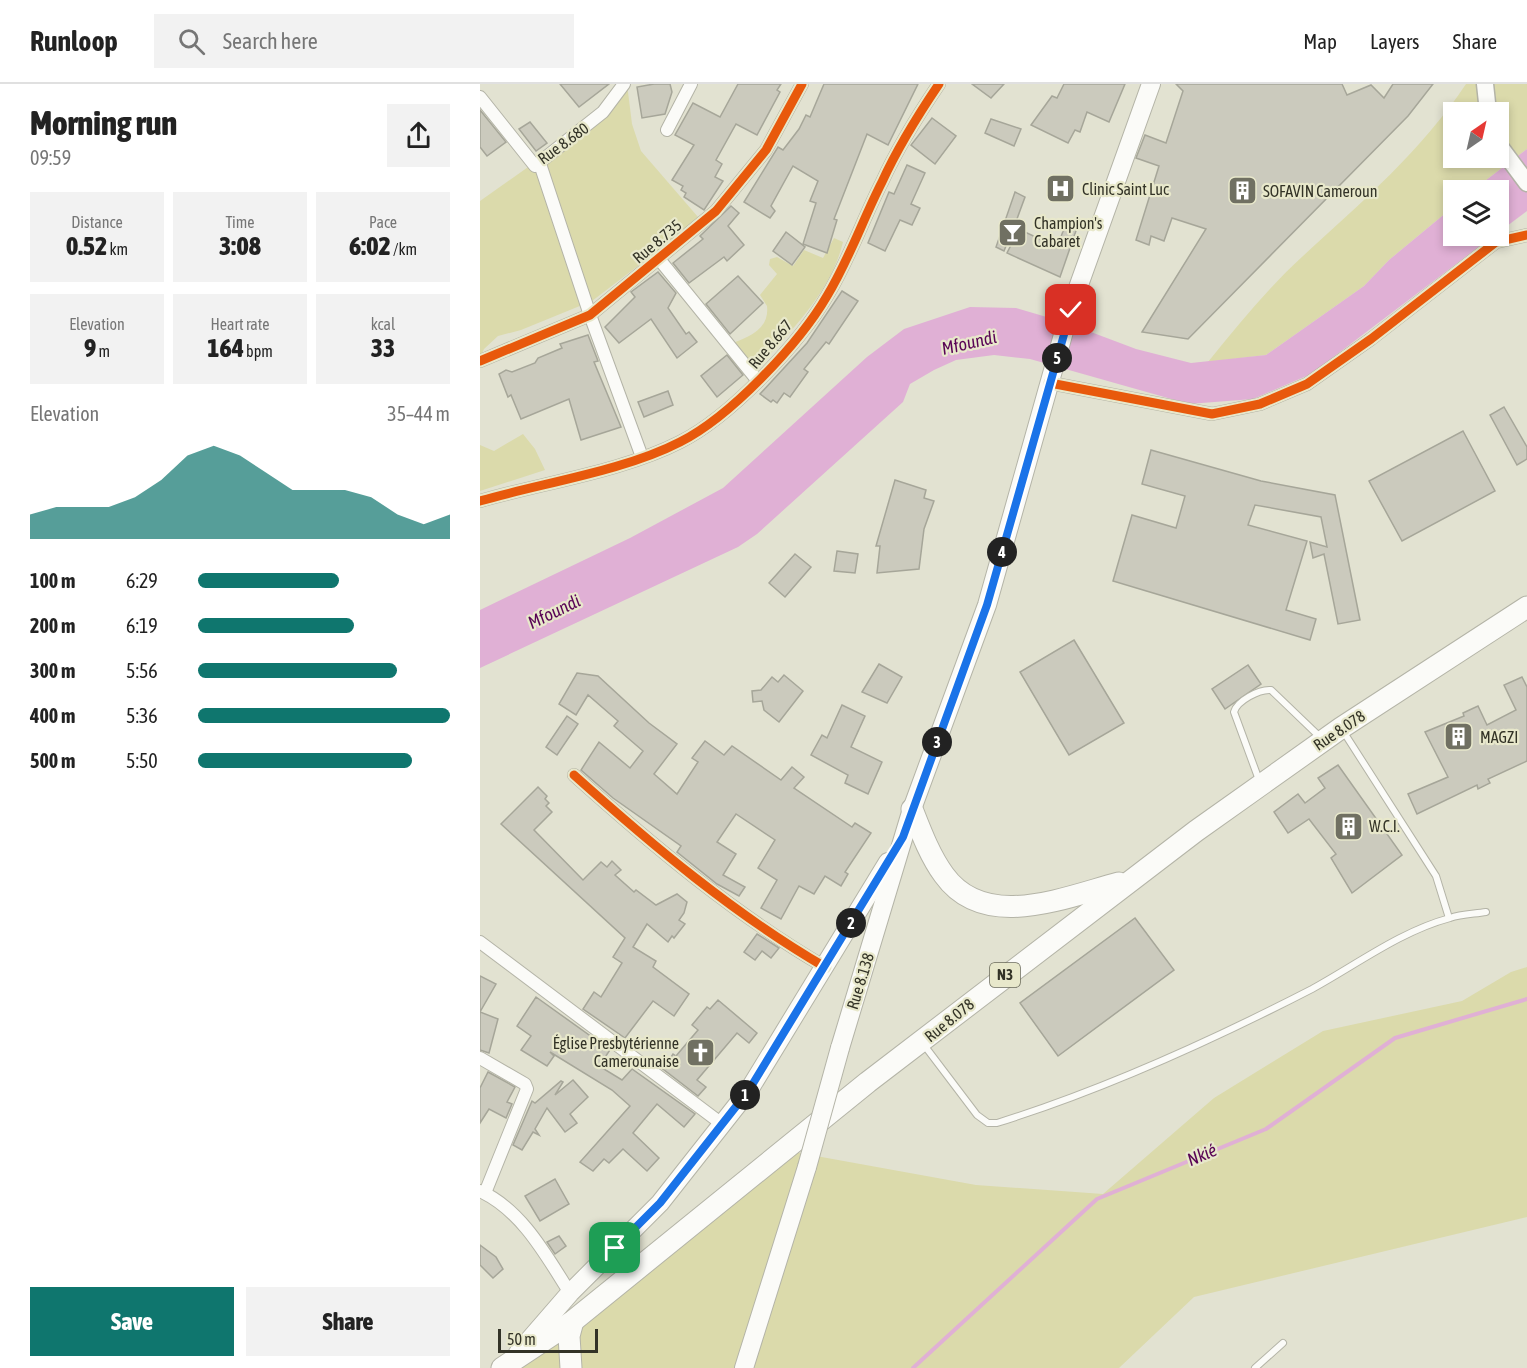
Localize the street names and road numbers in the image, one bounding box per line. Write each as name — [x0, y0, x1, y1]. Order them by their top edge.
street label: Rue 8.680 — [534, 119, 592, 167]
street label: Rue 8.735 — [629, 215, 685, 267]
street label: Rue 8.667 — [744, 316, 796, 372]
street label: Rue 8.078 — [1310, 706, 1368, 754]
street label: Rue 8.138 — [843, 951, 877, 1011]
road number: N3 — [990, 963, 1020, 987]
street label: Rue 8.078 — [921, 995, 977, 1045]

